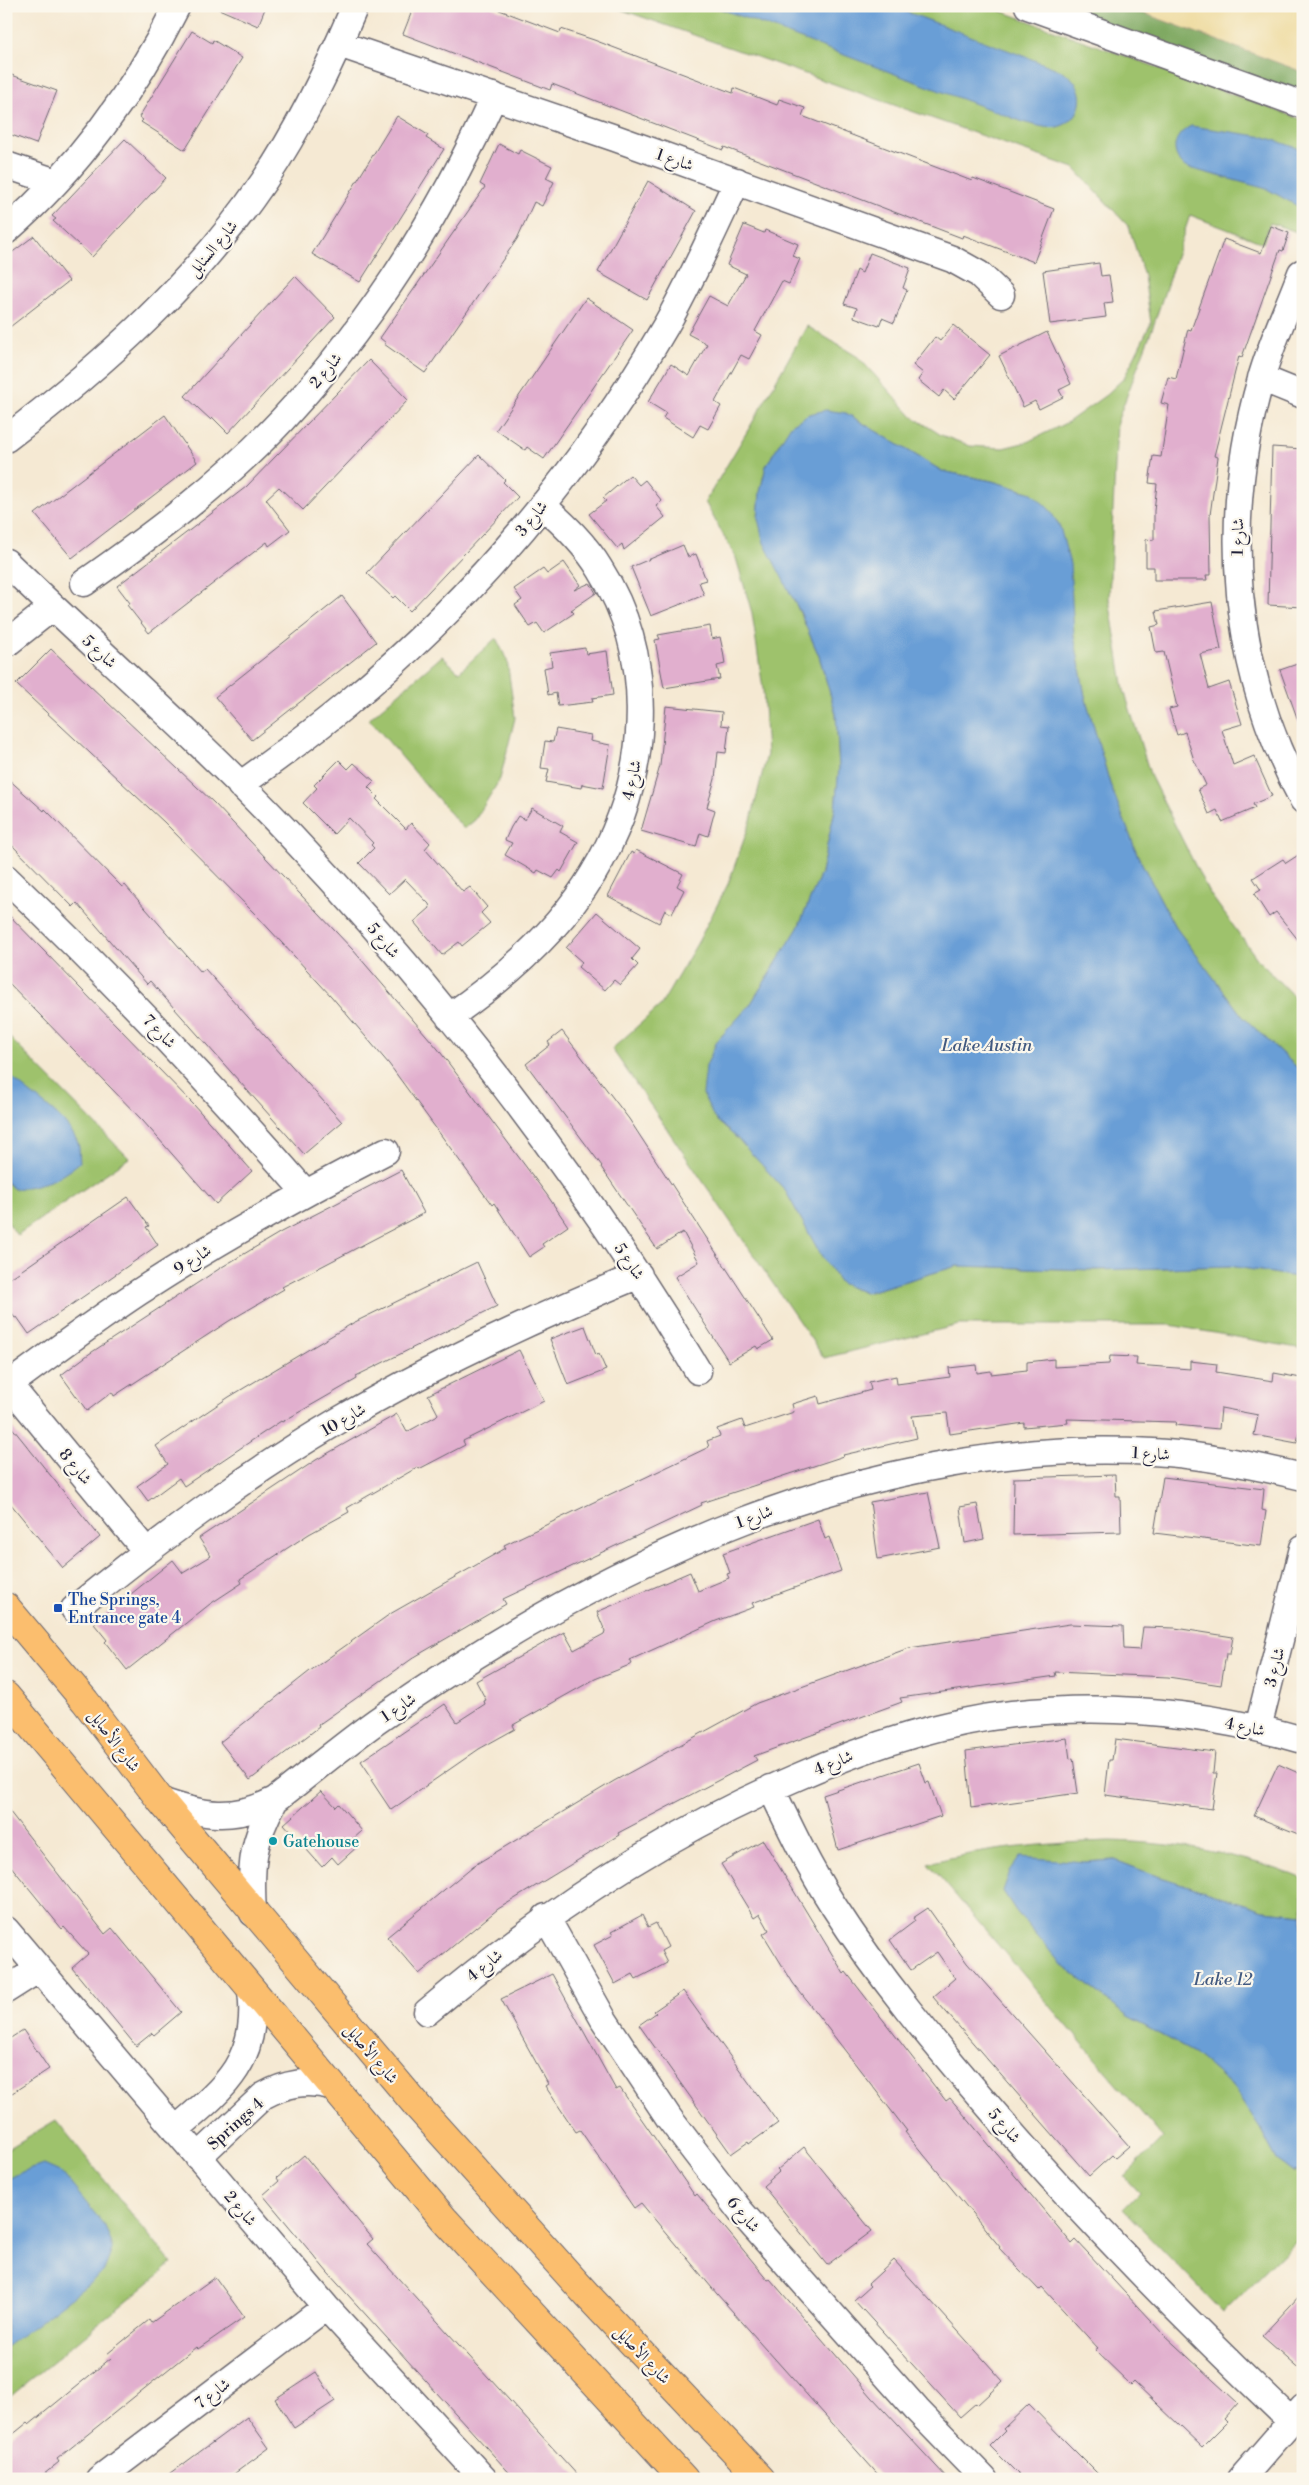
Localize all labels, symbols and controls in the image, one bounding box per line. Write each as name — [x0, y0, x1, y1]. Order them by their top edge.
street label: شارع 1 — [652, 144, 696, 178]
street label: شارع السنابل — [183, 216, 244, 283]
street label: شارع 2 — [305, 349, 349, 394]
street label: شارع 3 — [511, 497, 554, 542]
street label: شارع 1 — [1228, 518, 1251, 556]
street label: شارع 5 — [76, 631, 121, 675]
street label: شارع 4 — [618, 758, 649, 803]
street label: شارع 5 — [360, 919, 404, 964]
street label: شارع 7 — [136, 1011, 180, 1055]
water label: Lake Austin — [941, 1034, 1033, 1057]
street label: شارع 5 — [607, 1239, 649, 1285]
street label: شارع 9 — [170, 1241, 217, 1282]
street label: شارع 10 — [318, 1399, 371, 1443]
street label: شارع 1 — [1131, 1443, 1170, 1468]
street label: شارع 8 — [52, 1444, 96, 1491]
street label: شارع 1 — [733, 1501, 777, 1536]
place label: The Springs, Entrance gate 4 — [68, 1590, 181, 1628]
marker: The Springs, Entrance gate 4 — [52, 1602, 64, 1614]
street label: شارع 3 — [1260, 1645, 1292, 1690]
street label: شارع 1 — [377, 1689, 422, 1729]
street label: شارع الأصايل — [82, 1704, 146, 1778]
street label: شارع 4 — [1222, 1713, 1267, 1744]
street label: شارع 4 — [811, 1746, 857, 1783]
place label: Gatehouse — [283, 1832, 359, 1852]
marker: Gatehouse — [267, 1835, 279, 1847]
street label: شارع 4 — [463, 1945, 509, 1989]
water label: Lake 12 — [1193, 1968, 1253, 1991]
street label: شارع الأصايل — [338, 2018, 404, 2090]
street label: Springs 4 — [203, 2093, 268, 2154]
street label: شارع 5 — [981, 2104, 1025, 2149]
street label: شارع 2 — [217, 2187, 261, 2232]
street label: شارع 6 — [720, 2193, 764, 2239]
street label: شارع الأصايل — [608, 2320, 676, 2390]
street label: شارع 7 — [191, 2374, 236, 2416]

